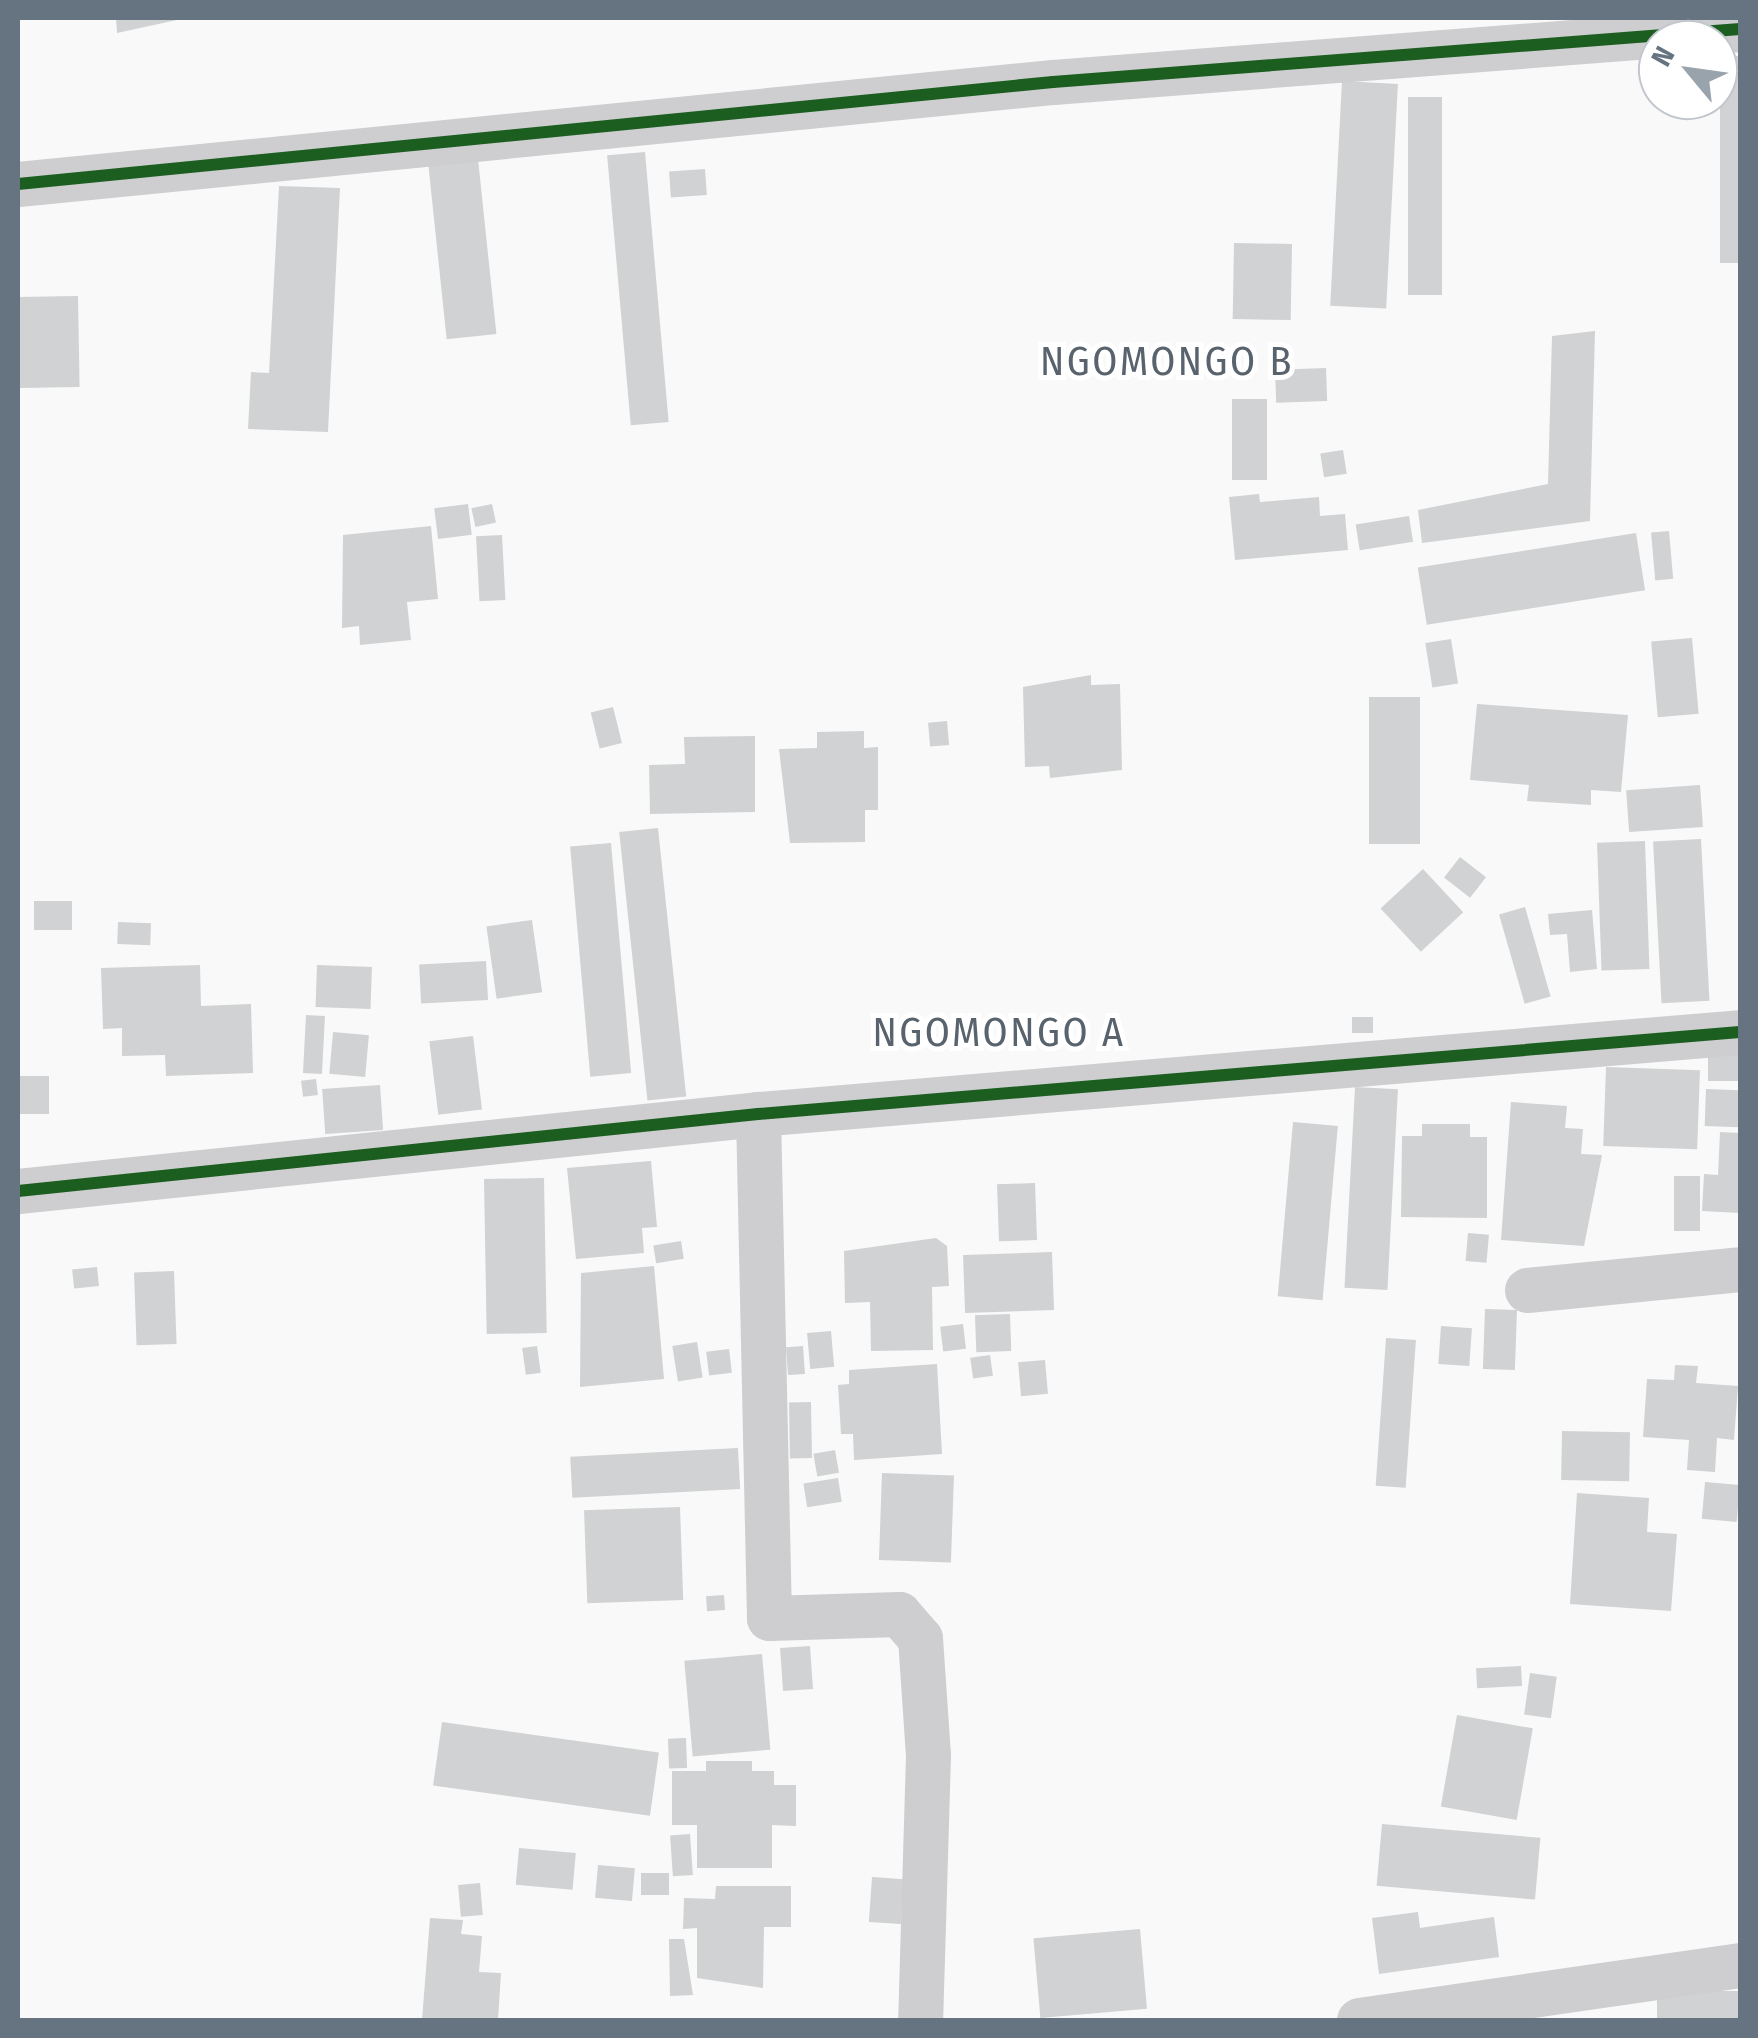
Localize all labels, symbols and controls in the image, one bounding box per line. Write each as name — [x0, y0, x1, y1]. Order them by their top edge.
north arrow — [1638, 20, 1738, 120]
text: N — [1645, 41, 1682, 72]
district label: NGOMONGO B — [1040, 338, 1294, 386]
district label: NGOMONGO A — [873, 1009, 1125, 1057]

